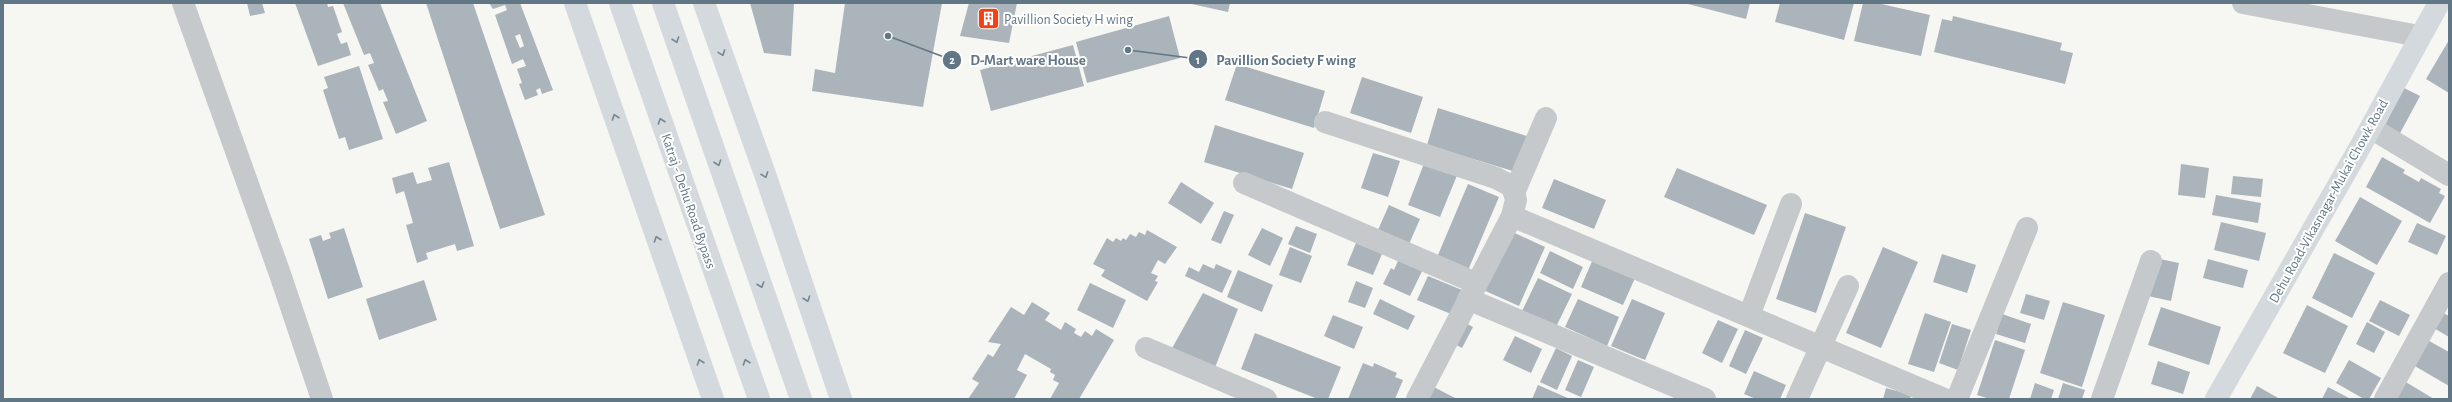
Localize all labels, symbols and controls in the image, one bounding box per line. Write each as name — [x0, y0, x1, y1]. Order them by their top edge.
building icon: Pavillion Society H wing — [976, 6, 1002, 32]
place label: Pavillion Society H wing — [1004, 13, 1133, 27]
one-way arrow — [671, 36, 679, 43]
callout: D-Mart ware House — [942, 46, 1094, 73]
callout: Pavillion Society F wing — [1188, 46, 1364, 73]
one-way arrow — [717, 49, 726, 56]
text: D-Mart ware House — [970, 53, 1086, 68]
text: Pavillion Society F wing — [1216, 53, 1356, 68]
text: 2 — [949, 54, 955, 66]
text: 1 — [1196, 54, 1200, 66]
street label: Dehu Road-Vikasnagar-Mukai Chowk Road — [2267, 97, 2391, 306]
one-way arrow — [611, 113, 619, 120]
one-way arrow — [657, 117, 666, 124]
street label: Katraj - Dehu Road Bypass — [658, 132, 718, 271]
one-way arrow — [714, 159, 722, 166]
one-way arrow — [761, 172, 769, 179]
one-way arrow — [653, 236, 662, 243]
one-way arrow — [756, 282, 765, 289]
one-way arrow — [802, 295, 811, 302]
one-way arrow — [696, 359, 705, 366]
one-way arrow — [742, 359, 751, 366]

